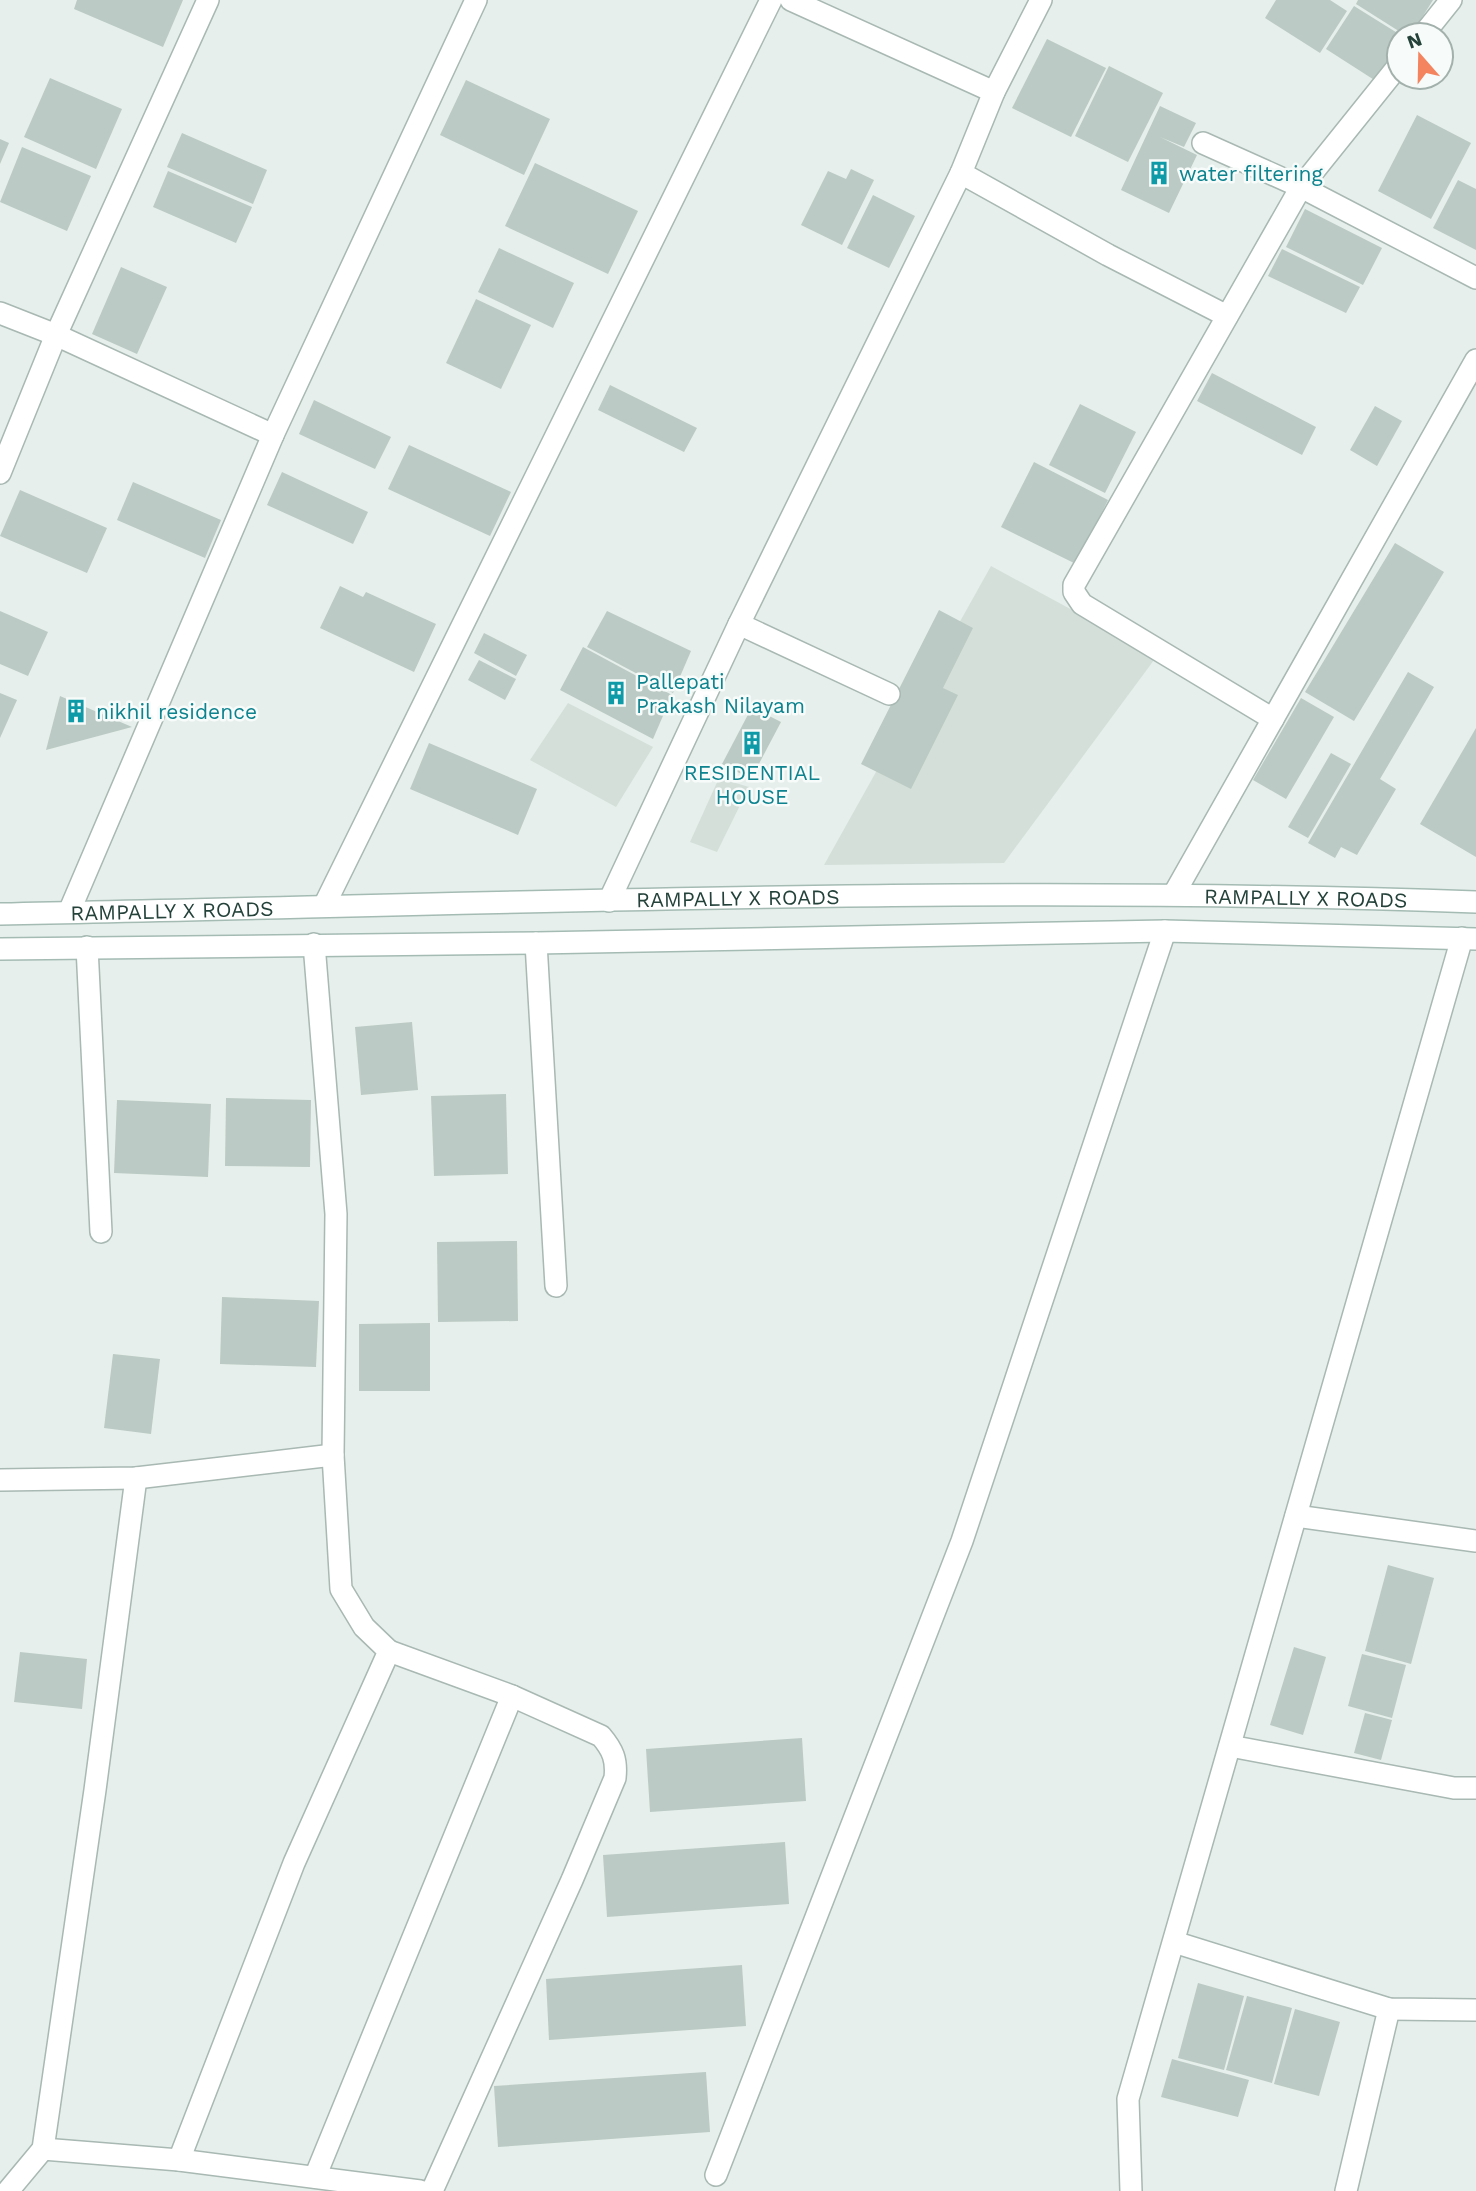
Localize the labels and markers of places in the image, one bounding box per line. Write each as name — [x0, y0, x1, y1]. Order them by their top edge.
building icon: water filtering — [1145, 159, 1173, 187]
place label: water filtering — [1179, 161, 1323, 186]
place label: Pallepati Prakash Nilayam — [636, 669, 805, 718]
building icon: Pallepati Prakash Nilayam — [602, 679, 630, 707]
building icon: nikhil residence — [62, 697, 90, 725]
place label: nikhil residence — [96, 699, 257, 724]
building icon: RESIDENTIAL HOUSE — [738, 729, 766, 757]
place label: RESIDENTIAL HOUSE — [684, 760, 820, 809]

